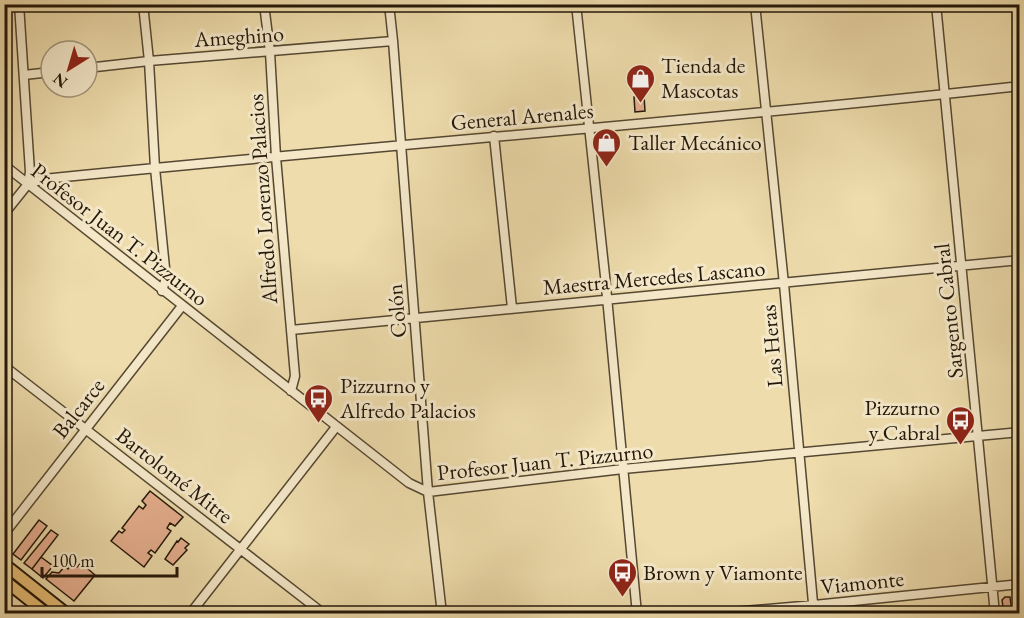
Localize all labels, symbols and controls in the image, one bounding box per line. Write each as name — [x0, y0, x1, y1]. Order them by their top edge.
street label: Ameghino — [192, 19, 285, 54]
north arrow — [39, 39, 99, 99]
place label: Tienda de Mascotas — [661, 51, 746, 105]
shop icon: Tienda de Mascotas — [624, 62, 656, 104]
text: N — [49, 68, 72, 93]
street label: Alfredo Lorenzo Palacios — [241, 93, 284, 306]
street label: General Arenales — [449, 96, 595, 137]
shop icon: Taller Mecánico — [591, 126, 623, 168]
place label: Taller Mecánico — [628, 128, 762, 157]
street label: Profesor Juan T. Pizzurno — [25, 156, 214, 313]
street label: Sargento Cabral — [927, 242, 970, 380]
street label: Maestra Mercedes Lascano — [542, 253, 767, 302]
street label: Colón — [380, 282, 413, 339]
street label: Las Heras — [753, 303, 790, 388]
place label: Pizzurno y Alfredo Palacios — [339, 371, 476, 425]
street label: Balcarce — [46, 372, 111, 444]
bus stop icon: Pizzurno y Alfredo Palacios — [303, 382, 335, 424]
place label: Pizzurno y Cabral — [864, 393, 940, 447]
bus stop icon: Pizzurno y Cabral — [945, 404, 977, 446]
street label: Bartolomé Mitre — [110, 421, 239, 530]
street label: Profesor Juan T. Pizzurno — [436, 436, 655, 487]
scale bar — [42, 540, 177, 578]
text: 100 m — [51, 549, 95, 572]
bus stop icon: Brown y Viamonte — [606, 556, 638, 598]
place label: Brown y Viamonte — [643, 558, 803, 587]
street label: Viamonte — [819, 564, 906, 601]

